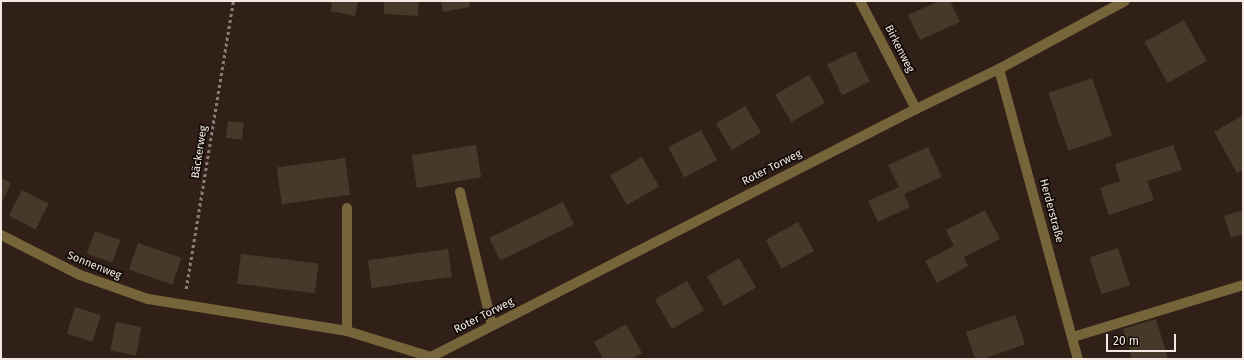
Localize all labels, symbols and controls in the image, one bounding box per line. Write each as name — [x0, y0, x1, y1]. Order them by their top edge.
street label: Birkenweg — [881, 23, 917, 75]
street label: Bäckerweg — [189, 125, 211, 179]
street label: Roter Torweg — [740, 147, 804, 189]
street label: Herderstraße — [1036, 178, 1066, 244]
street label: Sonnenweg — [65, 249, 123, 283]
street label: Roter Torweg — [452, 295, 516, 337]
scale bar — [1108, 326, 1178, 352]
text: 20 m — [1113, 334, 1139, 348]

